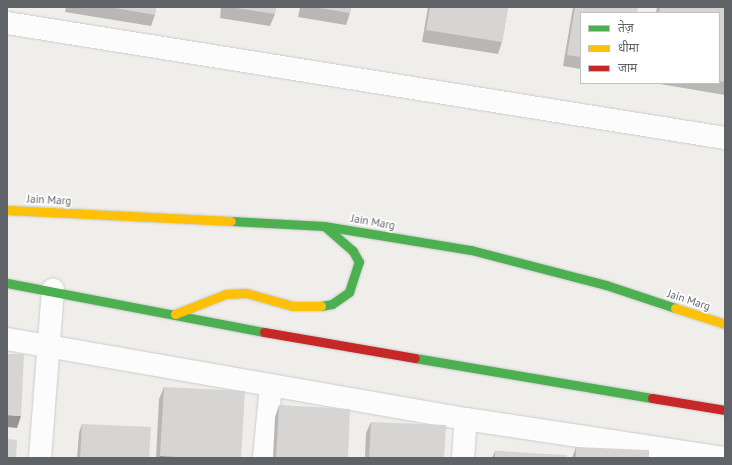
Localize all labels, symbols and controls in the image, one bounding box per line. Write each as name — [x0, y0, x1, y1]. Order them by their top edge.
legend — [580, 12, 720, 84]
text: तेज़ — [618, 20, 634, 35]
text: धीमा — [618, 40, 639, 55]
text: जाम — [618, 60, 637, 75]
street label: Jain Marg — [27, 192, 71, 208]
street label: Jain Marg — [350, 212, 396, 232]
street label: Jain Marg — [666, 287, 712, 313]

